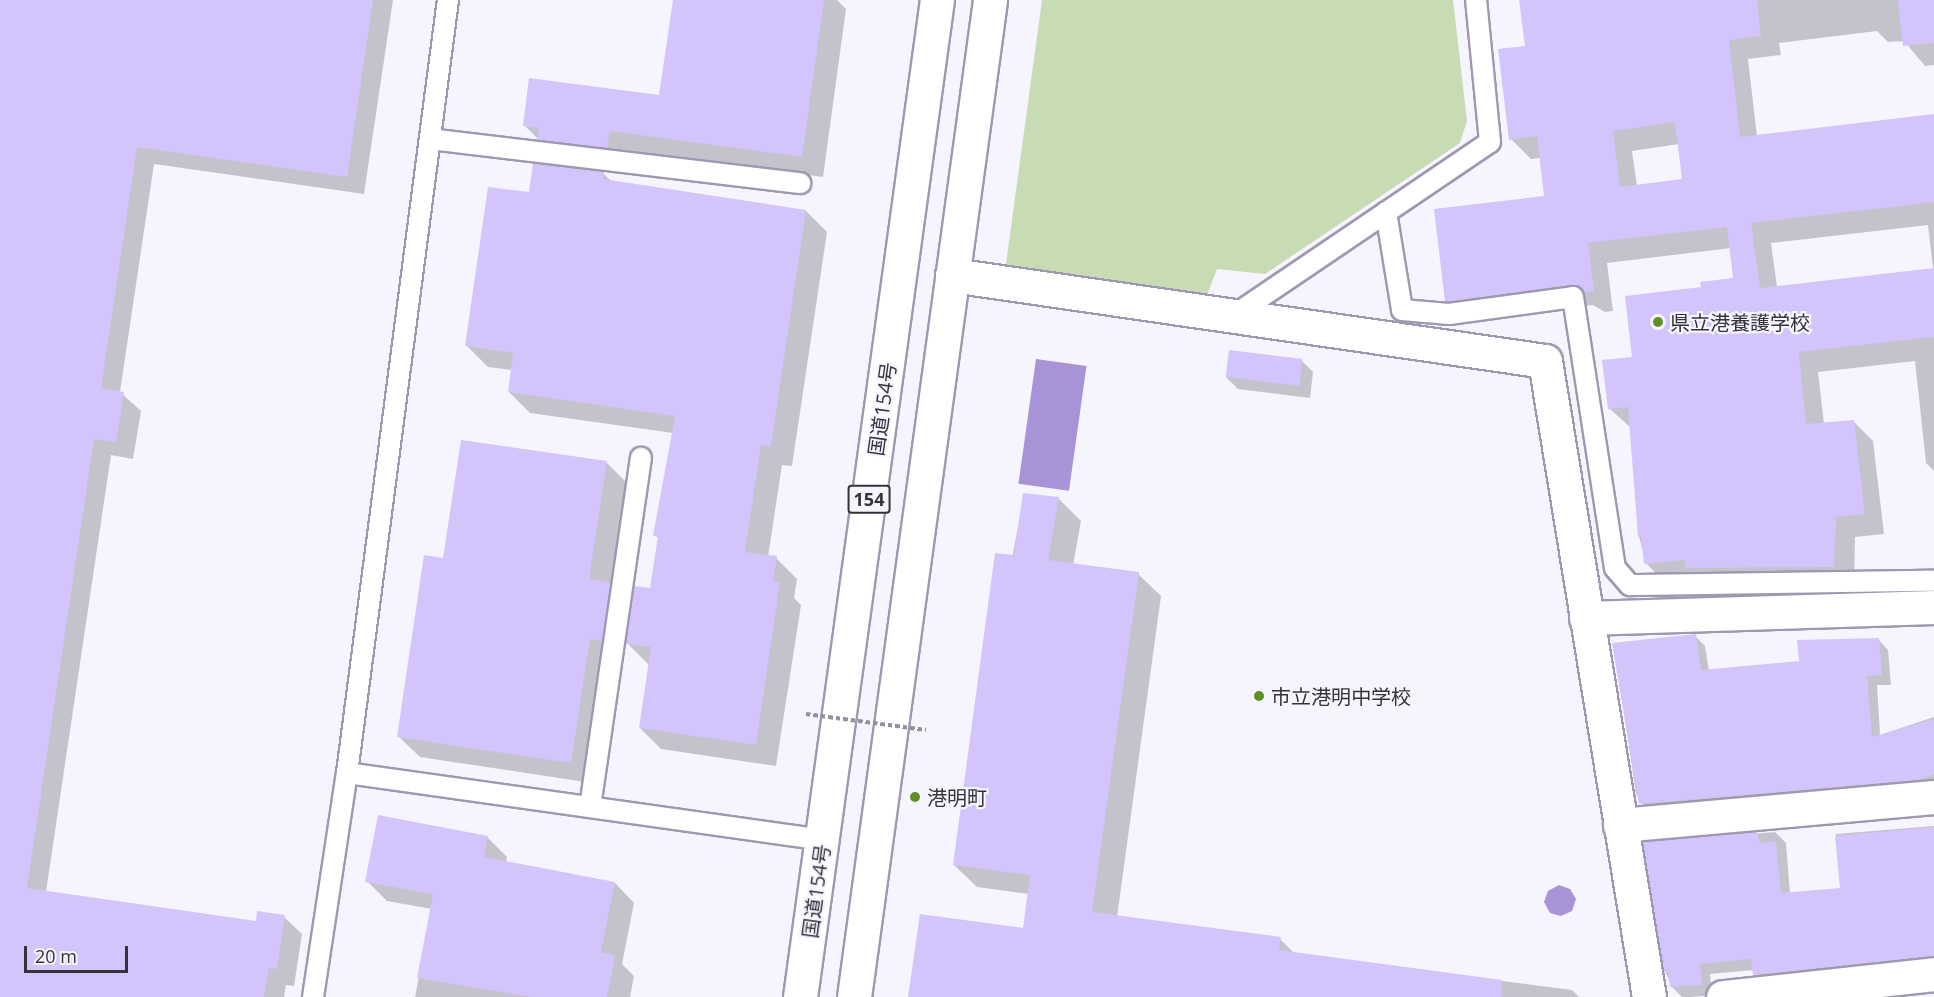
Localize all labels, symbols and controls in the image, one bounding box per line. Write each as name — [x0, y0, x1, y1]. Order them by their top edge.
place label: 県立港養護学校 — [1670, 310, 1810, 334]
marker: 県立港養護学校 — [1651, 315, 1665, 329]
street label: 国道154号 — [864, 361, 900, 457]
road number: 154 — [846, 484, 892, 514]
place label: 市立港明中学校 — [1271, 684, 1411, 708]
marker: 市立港明中学校 — [1252, 689, 1266, 703]
place label: 港明町 — [927, 785, 987, 809]
marker: 港明町 — [908, 790, 922, 804]
street label: 国道154号 — [798, 843, 834, 939]
scale bar — [27, 934, 130, 972]
text: 20 m — [35, 944, 77, 968]

